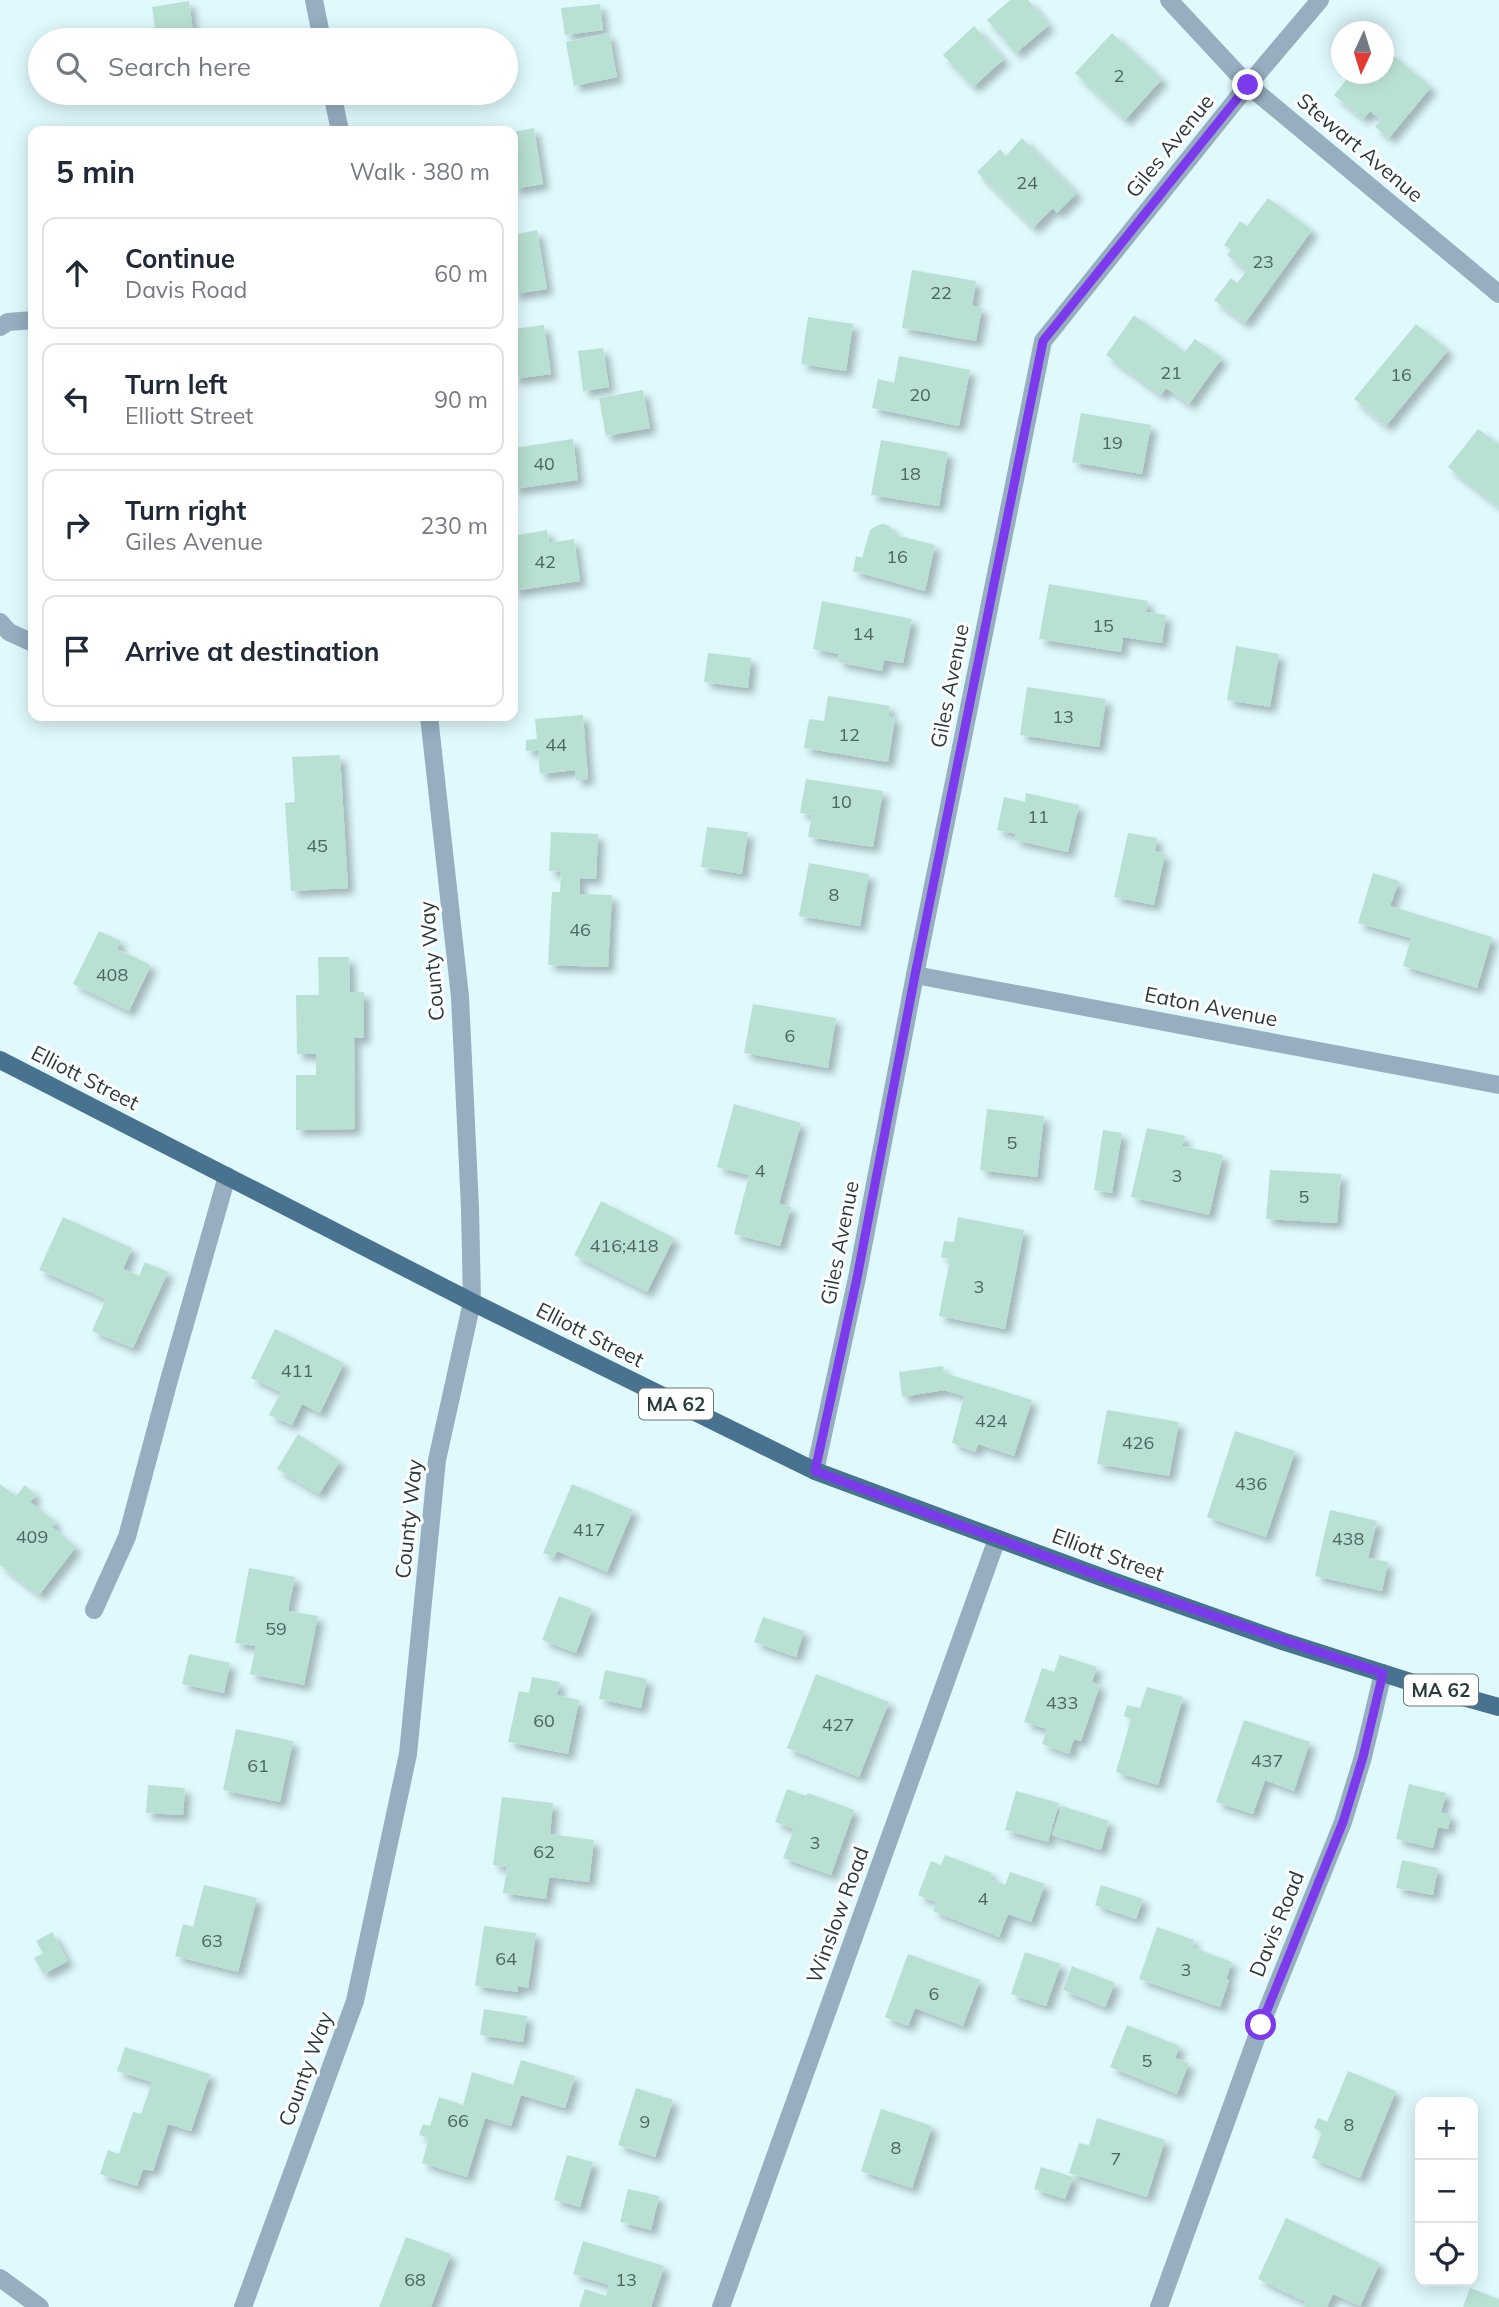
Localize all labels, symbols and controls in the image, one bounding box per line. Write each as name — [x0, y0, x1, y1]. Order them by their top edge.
north arrow — [1331, 21, 1394, 84]
search box — [28, 28, 518, 105]
icon: search — [52, 48, 90, 86]
text: Search here — [108, 50, 251, 83]
house number: 2 — [1114, 64, 1124, 87]
route end — [1232, 69, 1263, 100]
street label: Stewart Avenue — [1292, 87, 1429, 207]
street label: Giles Avenue — [1120, 88, 1219, 202]
text: 5 min — [56, 153, 135, 191]
text: Walk · 380 m — [350, 157, 490, 186]
house number: 24 — [1016, 171, 1038, 194]
text: Continue — [125, 242, 235, 275]
house number: 23 — [1252, 250, 1274, 273]
icon: ahead — [58, 254, 96, 292]
text: 60 m — [434, 259, 488, 288]
text: Davis Road — [125, 275, 247, 304]
house number: 22 — [930, 281, 952, 304]
house number: 21 — [1160, 361, 1182, 384]
house number: 16 — [1390, 363, 1412, 386]
text: Turn left — [125, 368, 227, 401]
icon: left — [58, 380, 96, 418]
house number: 20 — [909, 383, 931, 406]
text: 90 m — [434, 385, 488, 414]
text: Elliott Street — [125, 401, 253, 430]
house number: 19 — [1101, 431, 1123, 454]
house number: 40 — [533, 452, 555, 475]
house number: 18 — [899, 462, 921, 485]
text: Turn right — [125, 494, 246, 527]
icon: right — [58, 506, 96, 544]
text: 230 m — [420, 511, 488, 540]
text: Giles Avenue — [125, 527, 263, 556]
house number: 16 — [886, 545, 908, 568]
house number: 42 — [534, 550, 556, 573]
house number: 15 — [1092, 614, 1114, 637]
house number: 14 — [852, 622, 874, 645]
street label: Giles Avenue — [924, 622, 974, 750]
icon: arrive — [58, 632, 96, 670]
text: Arrive at destination — [125, 635, 380, 668]
house number: 13 — [1052, 705, 1074, 728]
house number: 12 — [838, 723, 860, 746]
house number: 44 — [545, 733, 567, 756]
house number: 10 — [830, 790, 852, 813]
house number: 11 — [1027, 805, 1049, 828]
house number: 45 — [306, 834, 328, 857]
house number: 8 — [829, 883, 839, 906]
street label: County Way — [413, 900, 449, 1022]
house number: 46 — [569, 918, 591, 941]
house number: 408 — [96, 963, 128, 986]
street label: Eaton Avenue — [1142, 980, 1280, 1032]
house number: 6 — [785, 1024, 795, 1047]
street label: Elliott Street — [27, 1039, 144, 1115]
house number: 5 — [1007, 1131, 1018, 1154]
house number: 4 — [755, 1159, 766, 1182]
house number: 3 — [1172, 1164, 1182, 1187]
street label: Giles Avenue — [814, 1179, 864, 1307]
house number: 5 — [1299, 1185, 1310, 1208]
house number: 416;418 — [590, 1234, 658, 1257]
house number: 3 — [974, 1275, 984, 1298]
street label: Elliott Street — [532, 1296, 649, 1372]
house number: 411 — [281, 1359, 313, 1382]
road number: MA 62 — [639, 1388, 713, 1420]
house number: 424 — [975, 1409, 1007, 1432]
house number: 426 — [1122, 1431, 1154, 1454]
street label: County Way — [389, 1458, 427, 1580]
house number: 436 — [1235, 1472, 1267, 1495]
house number: 417 — [573, 1518, 605, 1541]
street label: Elliott Street — [1049, 1522, 1168, 1586]
house number: 409 — [16, 1525, 48, 1548]
house number: 438 — [1332, 1527, 1364, 1550]
house number: 59 — [265, 1617, 287, 1640]
road number: MA 62 — [1404, 1674, 1478, 1706]
house number: 433 — [1046, 1691, 1078, 1714]
house number: 60 — [533, 1709, 555, 1732]
house number: 427 — [822, 1713, 854, 1736]
house number: 437 — [1251, 1749, 1283, 1772]
house number: 61 — [247, 1754, 269, 1777]
house number: 3 — [810, 1831, 820, 1854]
house number: 62 — [533, 1840, 555, 1863]
street label: Winslow Road — [800, 1843, 874, 1986]
street label: Davis Road — [1243, 1867, 1309, 1980]
house number: 4 — [978, 1887, 989, 1910]
house number: 63 — [201, 1929, 223, 1952]
house number: 64 — [495, 1947, 517, 1970]
house number: 3 — [1181, 1958, 1191, 1981]
house number: 6 — [929, 1982, 939, 2005]
street label: County Way — [272, 2008, 338, 2129]
route start — [1245, 2009, 1276, 2040]
house number: 5 — [1142, 2049, 1153, 2072]
map controls — [1415, 2097, 1478, 2286]
button: + — [1415, 2097, 1478, 2160]
house number: 66 — [447, 2109, 469, 2132]
house number: 9 — [640, 2110, 650, 2133]
house number: 8 — [1344, 2113, 1354, 2136]
house number: 8 — [891, 2136, 901, 2159]
house number: 7 — [1111, 2147, 1121, 2170]
button: − — [1415, 2160, 1478, 2223]
button: locate — [1415, 2223, 1478, 2286]
house number: 68 — [404, 2268, 426, 2291]
house number: 13 — [615, 2268, 637, 2291]

